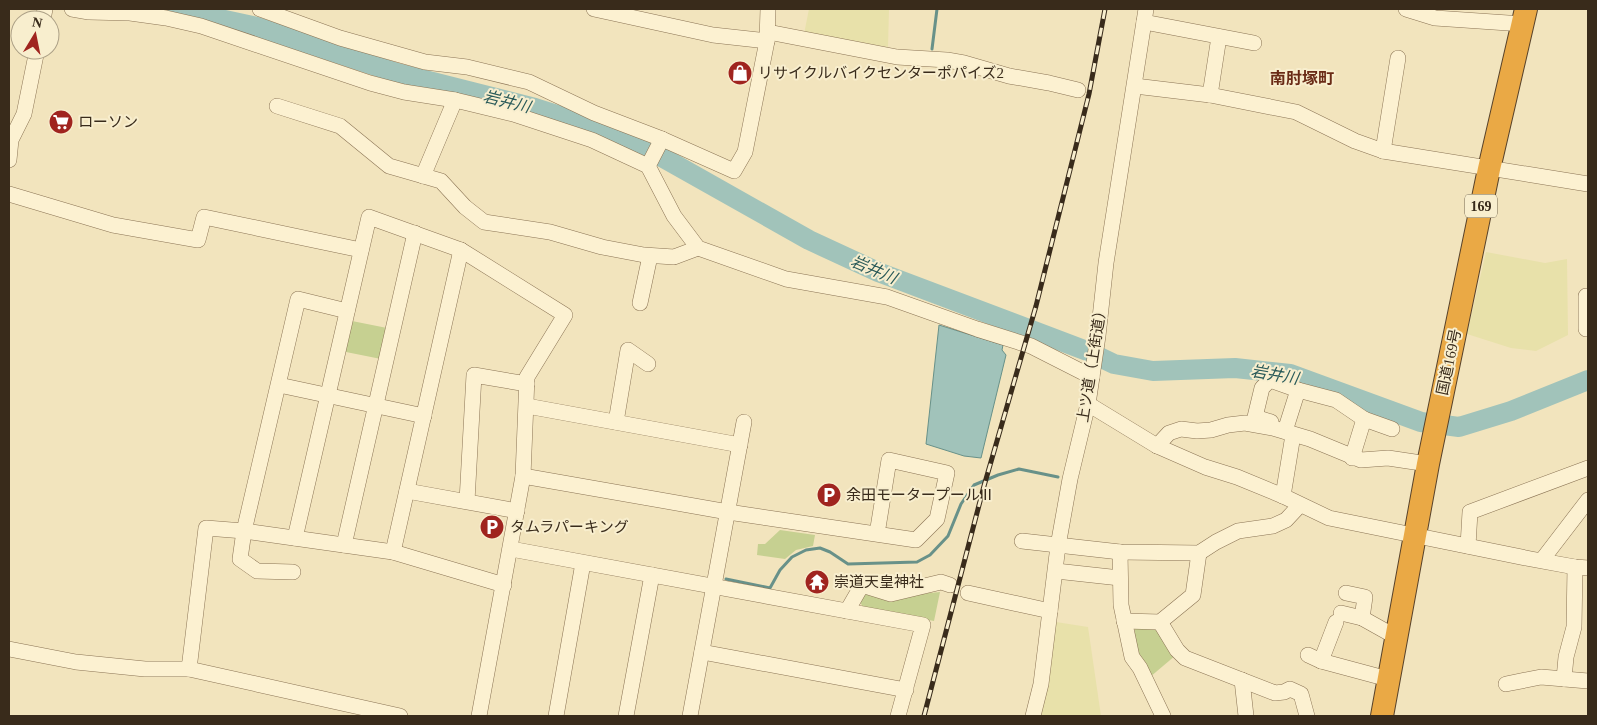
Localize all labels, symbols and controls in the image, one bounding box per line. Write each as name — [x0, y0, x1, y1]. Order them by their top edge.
north arrow — [10, 10, 60, 60]
text: N — [31, 14, 43, 31]
shop icon: リサイクルバイクセンターポパイズ2 — [727, 60, 753, 86]
place label: リサイクルバイクセンターポパイズ2 — [758, 65, 1004, 81]
district label: 南肘塚町 — [1270, 70, 1334, 87]
water label: 岩井川 — [482, 87, 534, 116]
supermarket icon: ローソン — [48, 109, 74, 135]
place label: ローソン — [78, 114, 138, 130]
road number: 169 — [1465, 195, 1497, 218]
water label: 岩井川 — [848, 252, 901, 287]
street label: 上ツ道（上街道） — [1075, 302, 1109, 424]
street label: 国道169号 — [1434, 327, 1464, 397]
water label: 岩井川 — [1250, 362, 1302, 387]
parking icon: 余田モータープールⅡ — [816, 482, 842, 508]
place label: 余田モータープールⅡ — [846, 487, 995, 503]
parking icon: タムラパーキング — [479, 514, 505, 540]
place label: タムラパーキング — [510, 519, 629, 535]
temple icon: 崇道天皇神社 — [804, 569, 830, 595]
place label: 崇道天皇神社 — [834, 574, 924, 590]

